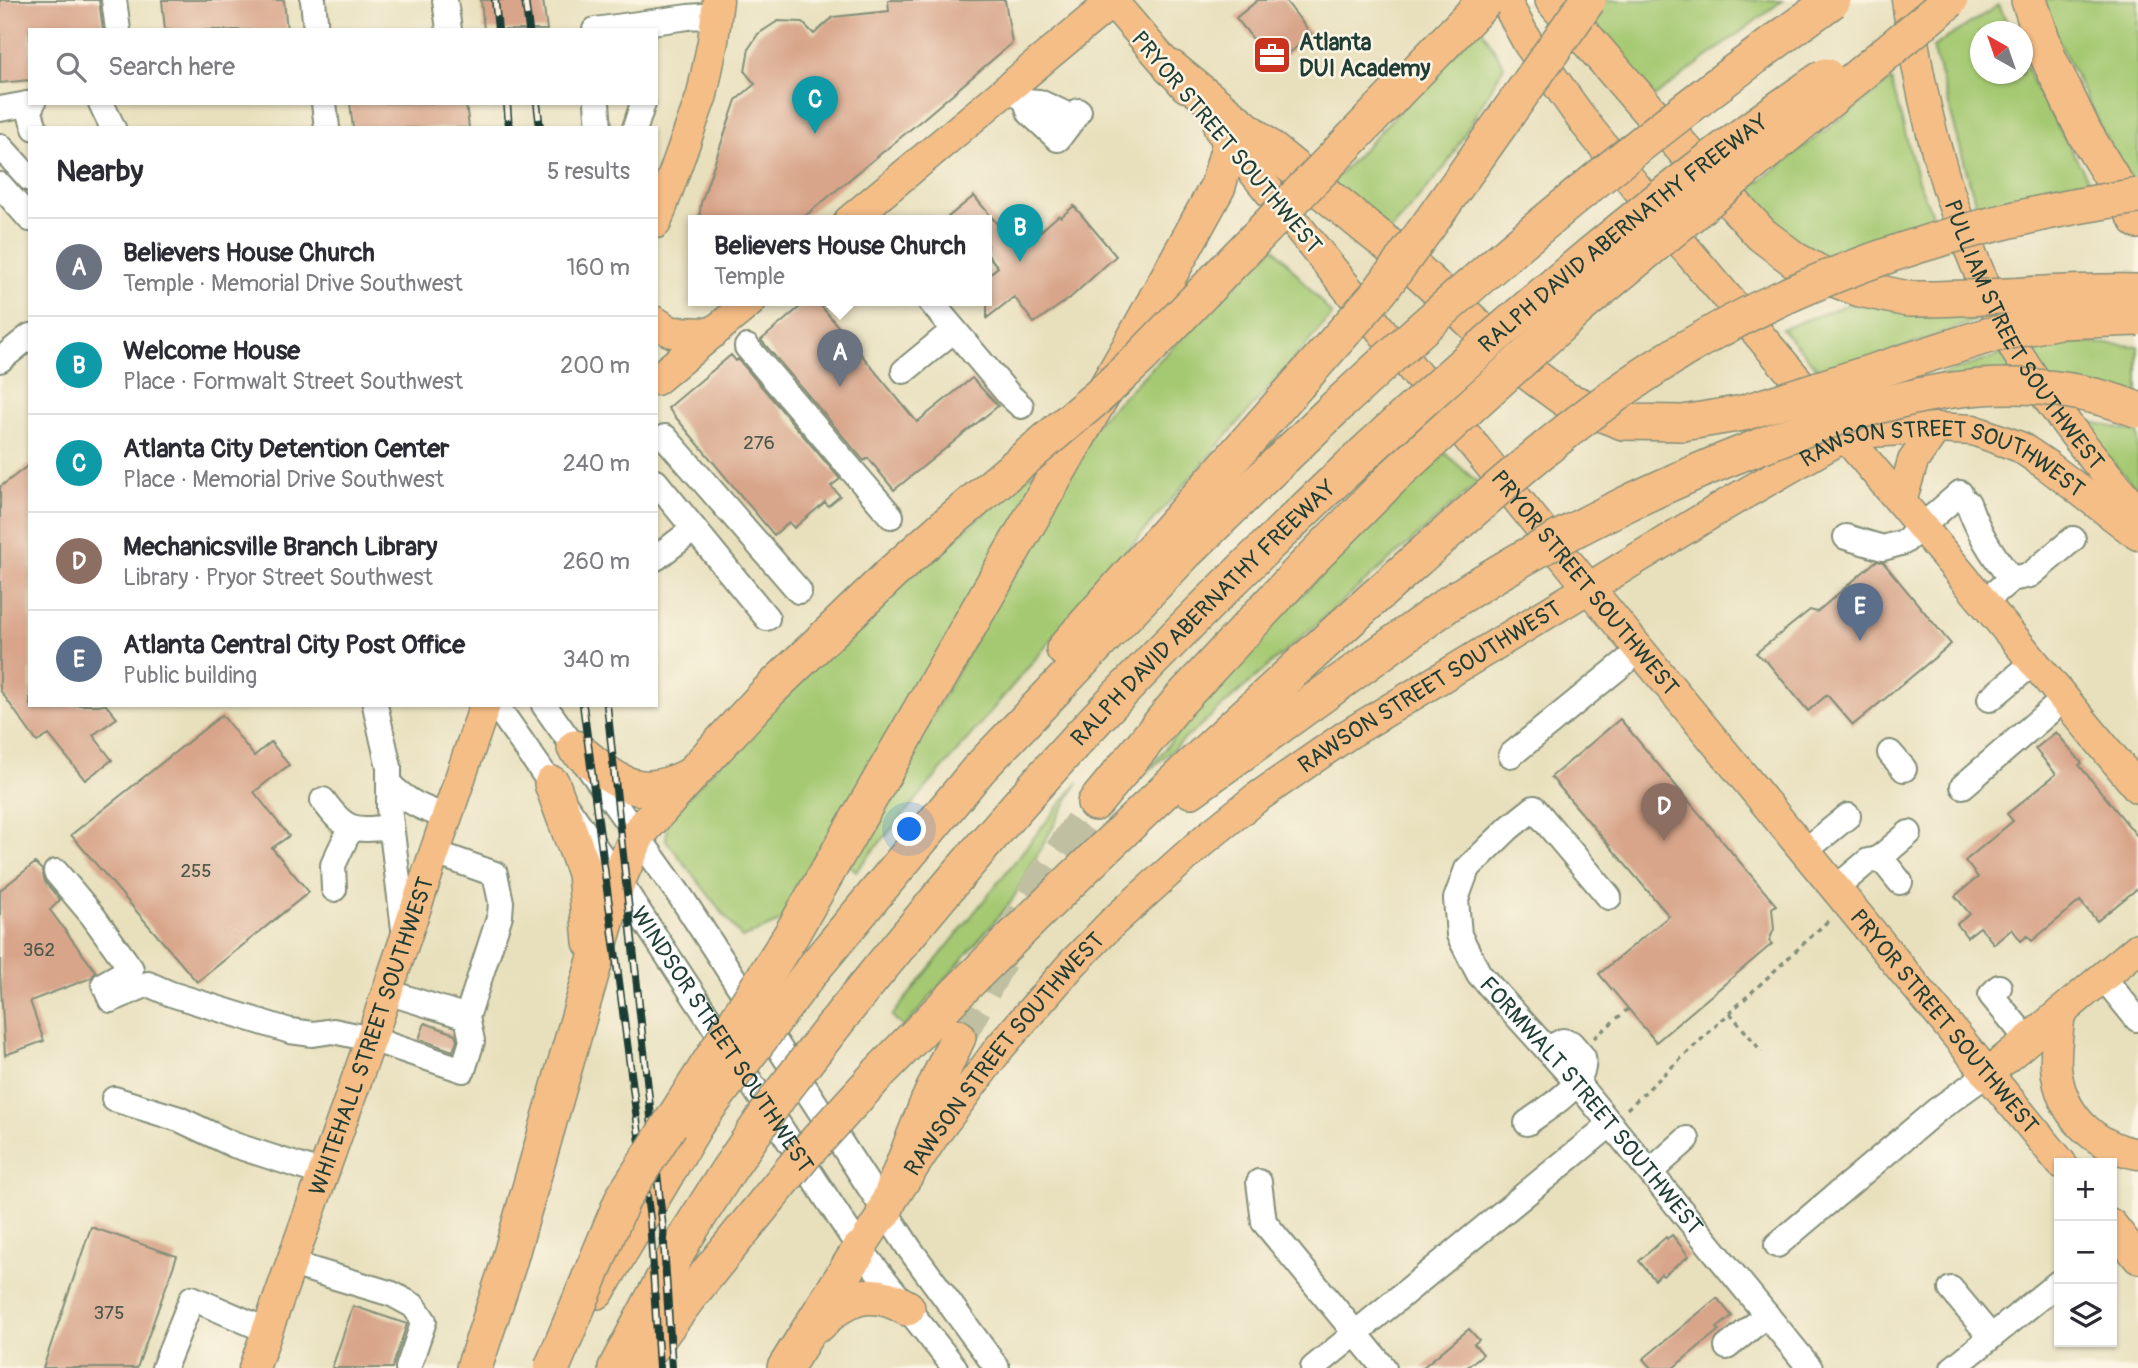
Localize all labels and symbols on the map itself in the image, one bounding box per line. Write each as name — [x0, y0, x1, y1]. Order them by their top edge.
north arrow — [1970, 21, 2033, 84]
street label: PRYOR STREET SOUTHWEST — [1125, 25, 1328, 260]
place label: Atlanta DUI Academy — [1299, 28, 1430, 83]
office icon: Atlanta DUI Academy — [1251, 34, 1293, 76]
pin: C — [792, 76, 838, 134]
street label: RALPH DAVID ABERNATHY FREEWAY — [1473, 107, 1774, 359]
street label: PULLIAM STREET SOUTHWEST — [1938, 196, 2111, 476]
pin: B — [997, 204, 1043, 262]
pin: A — [817, 329, 863, 387]
street label: RAWSON STREET SOUTHWEST — [1795, 414, 2091, 504]
house number: 276 — [743, 431, 775, 455]
street label: PRYOR STREET SOUTHWEST — [1485, 464, 1685, 702]
street label: RALPH DAVID ABERNATHY FREEWAY — [1065, 474, 1342, 752]
pin: E — [1837, 583, 1883, 641]
street label: RAWSON STREET SOUTHWEST — [1292, 594, 1567, 780]
pin: D — [1641, 783, 1687, 841]
your location — [892, 812, 926, 846]
house number: 255 — [180, 859, 212, 883]
street label: WHITEHALL STREET SOUTHWEST — [303, 873, 440, 1199]
street label: WINDSOR STREET SOUTHWEST — [624, 901, 820, 1178]
street label: PRYOR STREET SOUTHWEST — [1843, 903, 2045, 1140]
street label: RAWSON STREET SOUTHWEST — [898, 926, 1111, 1181]
house number: 362 — [23, 938, 55, 962]
street label: FORMWALT STREET SOUTHWEST — [1473, 971, 1709, 1241]
house number: 375 — [94, 1301, 124, 1325]

